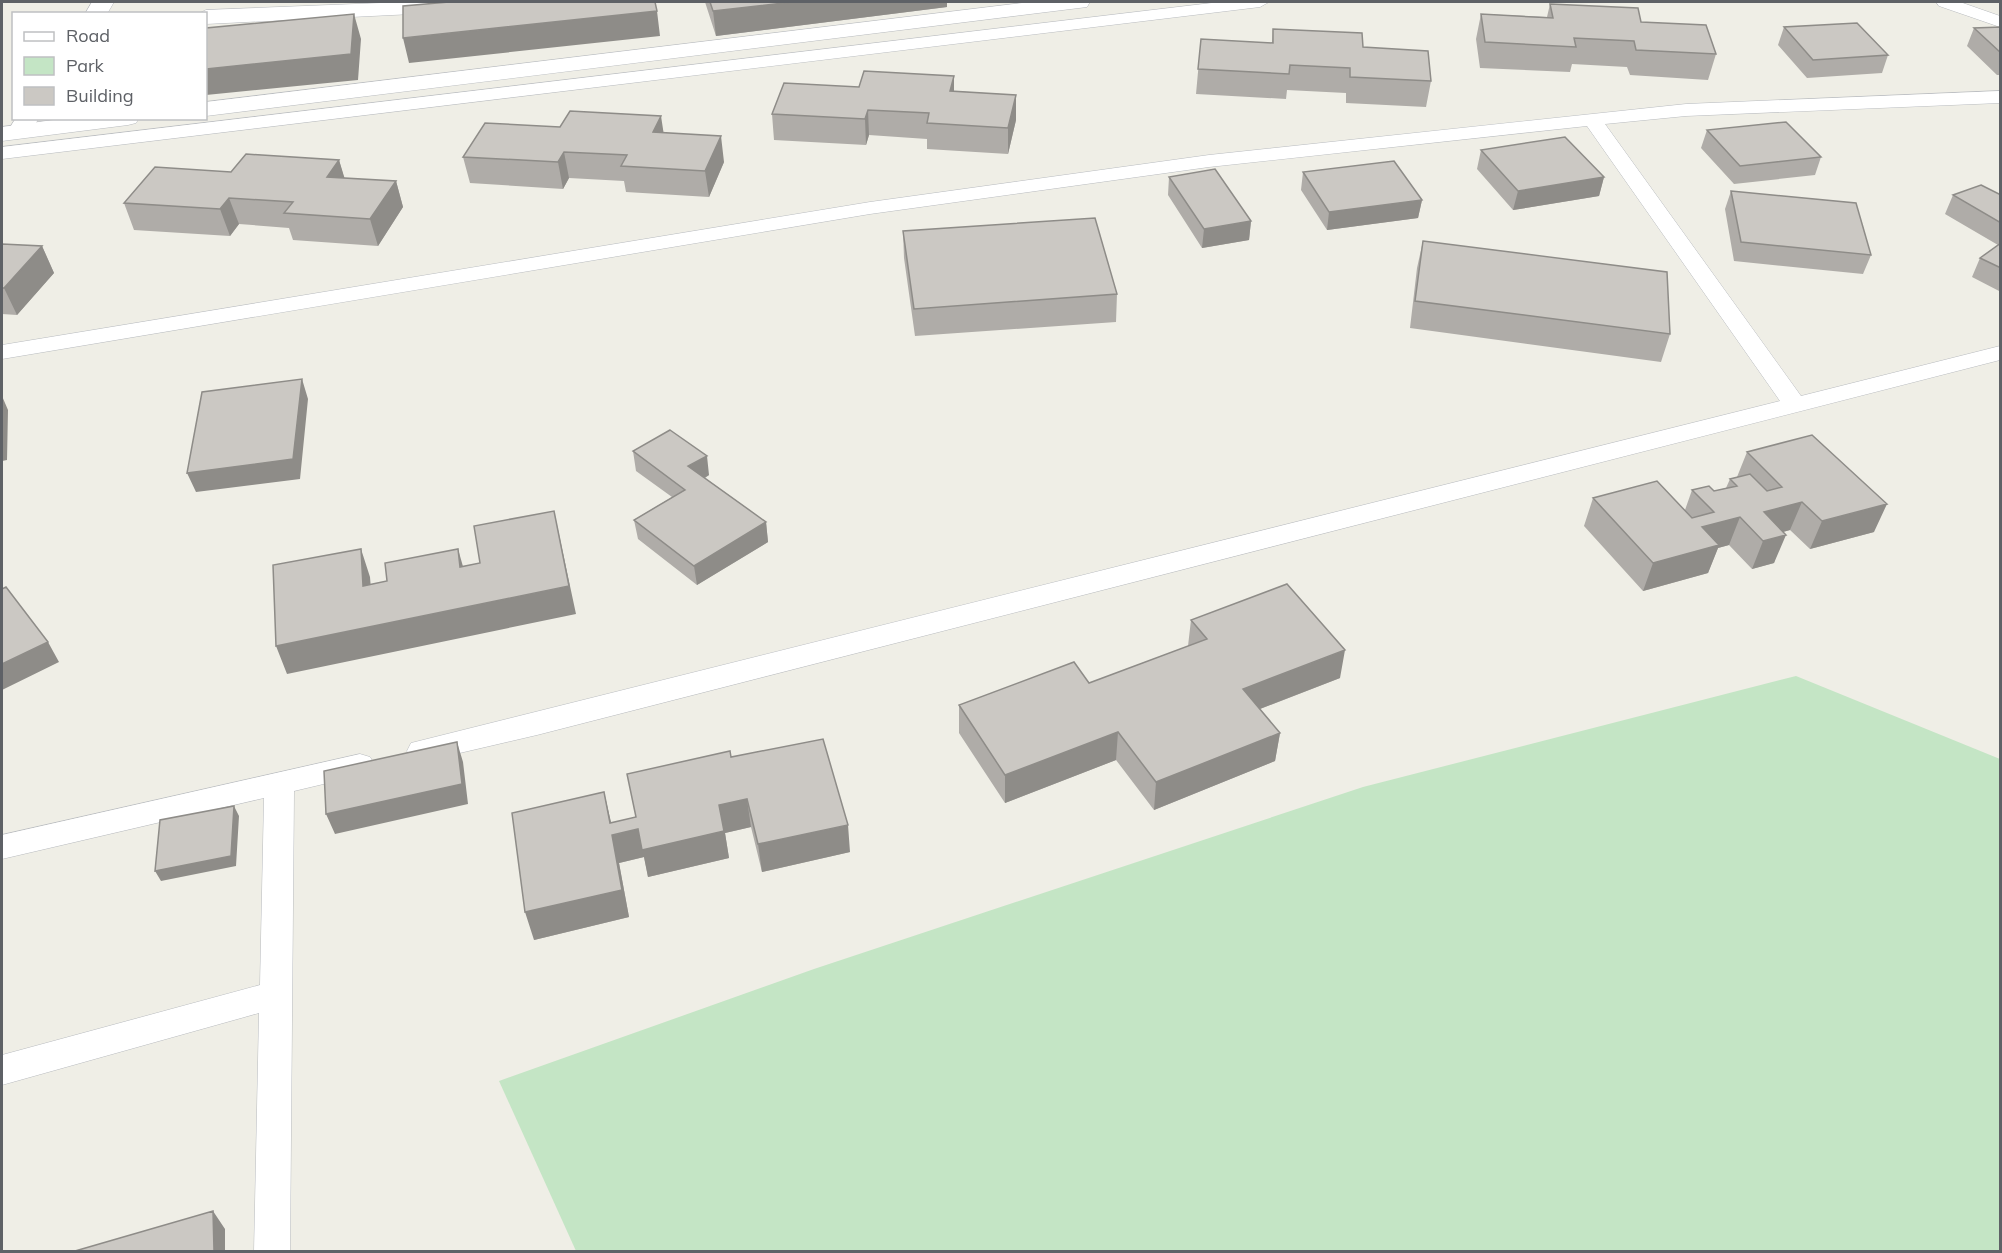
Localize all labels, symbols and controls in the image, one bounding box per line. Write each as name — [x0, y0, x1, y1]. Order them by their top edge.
legend — [12, 12, 207, 120]
text: Road — [66, 24, 110, 47]
text: Park — [66, 54, 105, 77]
text: Building — [66, 84, 134, 107]

